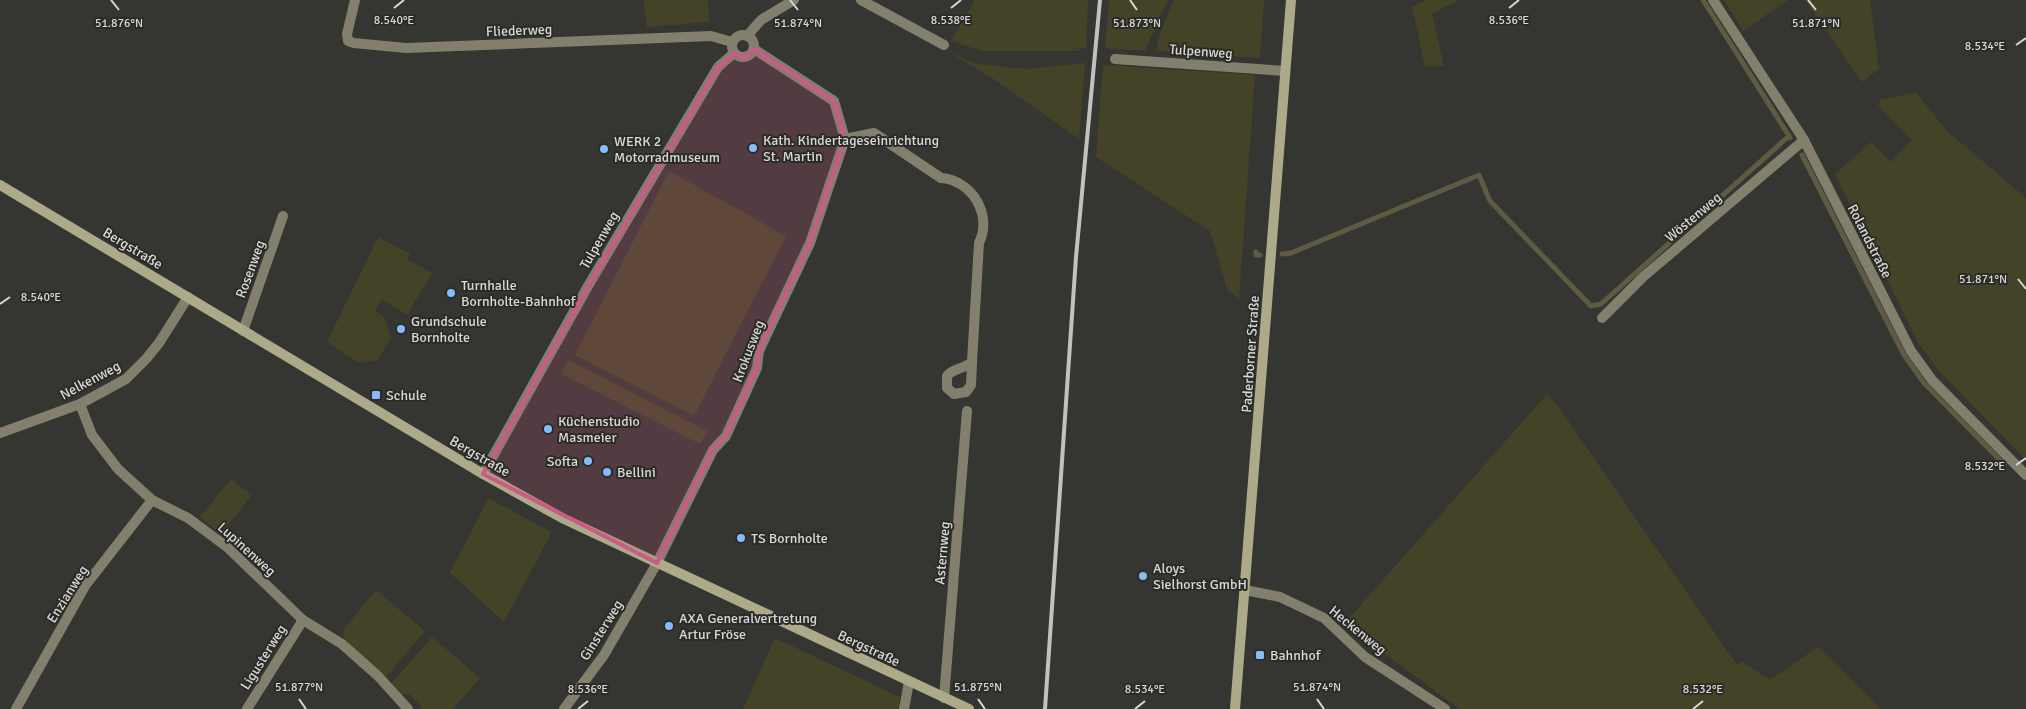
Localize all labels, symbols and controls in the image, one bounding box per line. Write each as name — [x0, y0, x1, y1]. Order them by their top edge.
text: 8.540°E — [374, 13, 414, 28]
text: 8.538°E — [931, 13, 971, 28]
text: 8.536°E — [1489, 13, 1529, 28]
text: 51.876°N — [95, 16, 143, 31]
text: 51.874°N — [774, 16, 822, 31]
text: 51.873°N — [1113, 16, 1161, 31]
text: 51.871°N — [1792, 16, 1840, 31]
street label: Fliederweg — [486, 21, 552, 40]
text: 8.534°E — [1965, 39, 2005, 54]
street label: Tulpenweg — [1169, 41, 1233, 62]
place label: Kath. Kindertageseinrichtung St. Martin — [763, 132, 939, 165]
place label: WERK 2 Motorradmuseum — [614, 133, 720, 166]
marker: Kath. Kindertageseinrichtung St. Martin — [747, 142, 759, 154]
marker: WERK 2 Motorradmuseum — [598, 143, 610, 155]
street label: Wöstenweg — [1662, 189, 1725, 246]
street label: Rolandstraße — [1844, 201, 1895, 281]
street label: Tulpenweg — [576, 208, 623, 272]
street label: Bergstraße — [100, 224, 166, 273]
street label: Rosenweg — [232, 238, 269, 300]
text: 51.871°N — [1959, 272, 2007, 287]
place label: Turnhalle Bornholte-Bahnhof — [461, 277, 577, 310]
marker: Turnhalle Bornholte-Bahnhof — [445, 287, 457, 299]
text: 8.540°E — [21, 290, 61, 305]
street label: Paderborner Straße — [1238, 295, 1263, 413]
place label: Grundschule Bornholte — [411, 313, 487, 346]
street label: Krokusweg — [729, 318, 768, 385]
marker: Grundschule Bornholte — [395, 323, 407, 335]
street label: Nelkenweg — [57, 357, 123, 403]
place label: Schule — [386, 387, 427, 404]
marker: Schule — [370, 389, 382, 401]
place label: Küchenstudio Masmeier — [558, 413, 640, 446]
marker: Küchenstudio Masmeier — [542, 423, 554, 435]
street label: Bergstraße — [447, 432, 513, 481]
place label: Softa — [547, 453, 578, 470]
marker: Softa — [582, 455, 594, 467]
text: 8.532°E — [1965, 459, 2005, 474]
place label: Bellini — [617, 464, 656, 481]
marker: Bellini — [601, 466, 613, 478]
street label: Lupinenweg — [214, 519, 279, 580]
street label: Asternweg — [931, 521, 954, 585]
place label: TS Bornholte — [751, 530, 828, 547]
marker: TS Bornholte — [735, 532, 747, 544]
place label: Aloys Sielhorst GmbH — [1153, 560, 1247, 593]
street label: Enzianweg — [43, 562, 92, 626]
marker: Aloys Sielhorst GmbH — [1137, 570, 1149, 582]
street label: Ginsterweg — [576, 597, 627, 664]
street label: Heckenweg — [1326, 602, 1390, 659]
place label: AXA Generalvertretung Artur Fröse — [679, 610, 817, 643]
marker: AXA Generalvertretung Artur Fröse — [663, 620, 675, 632]
street label: Ligusterweg — [237, 622, 290, 693]
street label: Bergstraße — [835, 627, 903, 670]
place label: Bahnhof — [1270, 647, 1322, 664]
marker: Bahnhof — [1254, 649, 1266, 661]
text: 51.877°N — [275, 680, 323, 695]
text: 51.875°N — [954, 680, 1002, 695]
text: 51.874°N — [1293, 680, 1341, 695]
text: 8.536°E — [568, 682, 608, 697]
text: 8.534°E — [1125, 682, 1165, 697]
text: 8.532°E — [1683, 682, 1723, 697]

